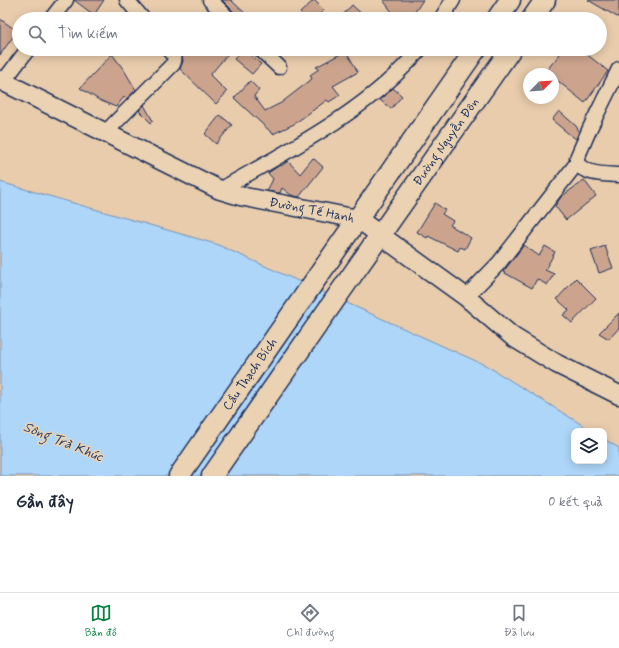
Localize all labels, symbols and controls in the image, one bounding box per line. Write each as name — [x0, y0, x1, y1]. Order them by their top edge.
search box — [12, 12, 607, 56]
icon: search — [26, 23, 48, 45]
text: Tìm kiếm — [58, 24, 118, 44]
north arrow — [523, 68, 559, 104]
street label: Đường Nguyễn Đôn — [409, 94, 483, 189]
street label: Đường Tế Hanh — [268, 193, 356, 227]
street label: Cầu Thạch Bích — [219, 334, 281, 414]
water label: Sông Trà Khúc — [20, 418, 107, 468]
map controls — [571, 428, 607, 464]
button: layers — [571, 428, 607, 464]
text: Gần đây — [16, 491, 74, 513]
text: 0 kết quả — [548, 494, 603, 511]
tab: Bản đồ — [85, 602, 117, 640]
tab: Chỉ đường — [286, 602, 334, 640]
tab: Đã lưu — [504, 602, 534, 640]

